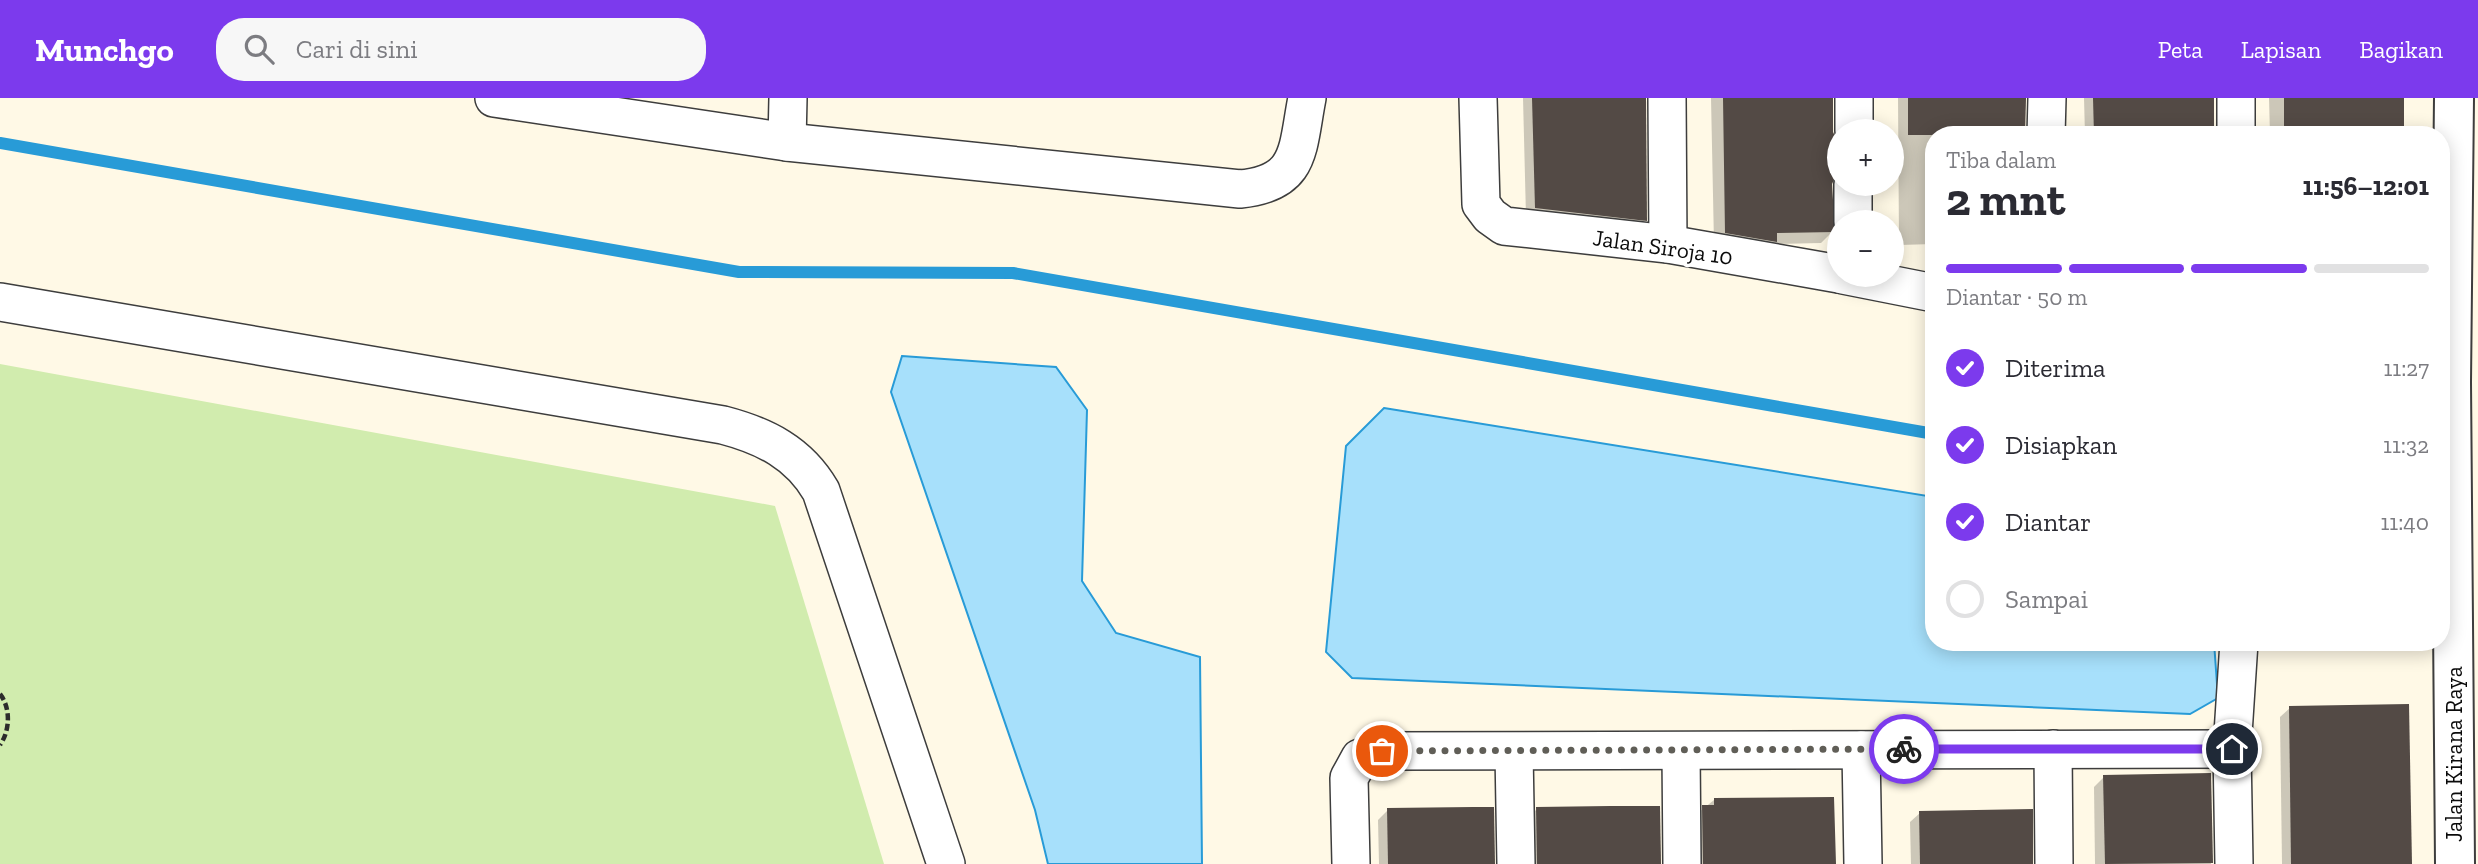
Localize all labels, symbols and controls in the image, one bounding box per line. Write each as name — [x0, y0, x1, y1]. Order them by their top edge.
search box — [216, 18, 706, 81]
text: Munchgo — [35, 30, 174, 69]
icon: search — [240, 30, 278, 68]
text: Cari di sini — [296, 33, 417, 65]
text: Peta — [2158, 35, 2203, 64]
text: Lapisan — [2241, 35, 2321, 64]
text: Bagikan — [2359, 35, 2443, 64]
map controls — [1827, 119, 1904, 287]
button: + — [1827, 119, 1904, 196]
text: Tiba dalam — [1946, 146, 2056, 174]
text: 11:56–12:01 — [2303, 170, 2429, 202]
text: 2 mnt — [1946, 172, 2065, 227]
button: − — [1827, 210, 1904, 287]
street label: Jalan Siroja 10 — [1591, 223, 1735, 271]
text: Diantar · 50 m — [1946, 283, 2087, 311]
icon: check — [1946, 349, 1984, 387]
text: Diterima — [2005, 352, 2106, 384]
text: 11:27 — [2383, 354, 2429, 382]
icon: check — [1946, 426, 1984, 464]
text: Disiapkan — [2005, 429, 2117, 461]
text: 11:32 — [2383, 431, 2429, 459]
icon: check — [1946, 503, 1984, 541]
text: Diantar — [2005, 506, 2091, 538]
text: 11:40 — [2380, 508, 2429, 536]
text: Sampai — [2005, 583, 2088, 615]
street label: Jalan Kirana Raya — [2440, 666, 2468, 842]
courier — [1869, 714, 1939, 784]
pin — [2202, 719, 2262, 779]
pin — [1352, 721, 1412, 781]
icon: bike — [1885, 730, 1923, 768]
icon: home — [2213, 730, 2251, 768]
icon: bag — [1363, 732, 1401, 770]

